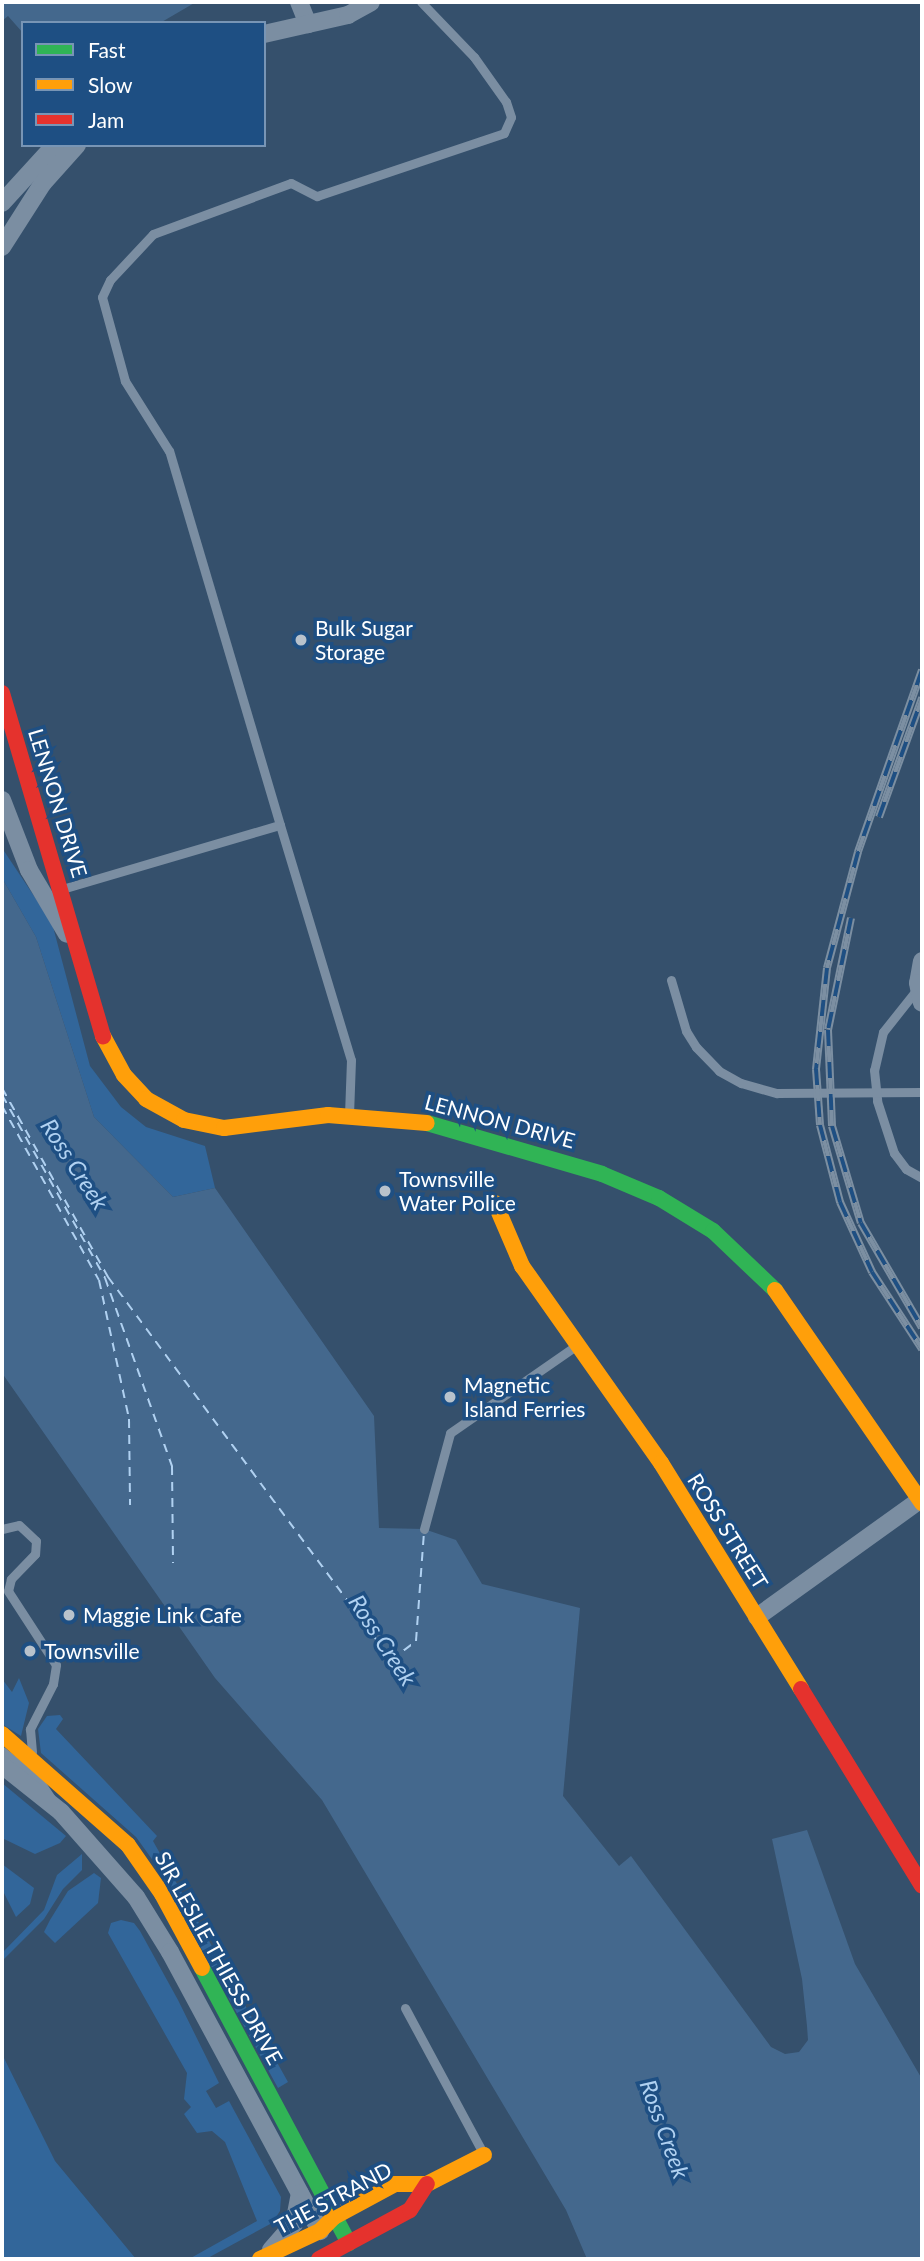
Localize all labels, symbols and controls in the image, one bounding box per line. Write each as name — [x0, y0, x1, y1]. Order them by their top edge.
legend — [21, 21, 266, 147]
text: Fast — [88, 37, 125, 62]
text: Slow — [88, 72, 132, 97]
text: Jam — [88, 107, 124, 132]
place label: Bulk Sugar Storage — [315, 615, 413, 665]
marker: Bulk Sugar Storage — [293, 632, 309, 648]
street label: LENNON DRIVE — [23, 725, 93, 881]
street label: LENNON DRIVE — [422, 1089, 578, 1153]
water label: Ross Creek — [35, 1113, 115, 1215]
place label: Townsville Water Police — [399, 1166, 516, 1216]
marker: Townsville Water Police — [377, 1183, 393, 1199]
place label: Magnetic Island Ferries — [464, 1372, 585, 1422]
marker: Magnetic Island Ferries — [442, 1389, 458, 1405]
street label: ROSS STREET — [682, 1469, 774, 1593]
water label: Ross Creek — [343, 1589, 423, 1691]
place label: Maggie Link Cafe — [83, 1602, 242, 1628]
marker: Maggie Link Cafe — [61, 1607, 77, 1623]
place label: Townsville — [44, 1638, 140, 1664]
marker: Townsville — [22, 1643, 38, 1659]
street label: SIR LESLIE THIESS DRIVE — [150, 1847, 288, 2069]
water label: Ross Creek — [634, 2076, 696, 2182]
street label: THE STRAND — [270, 2157, 396, 2239]

